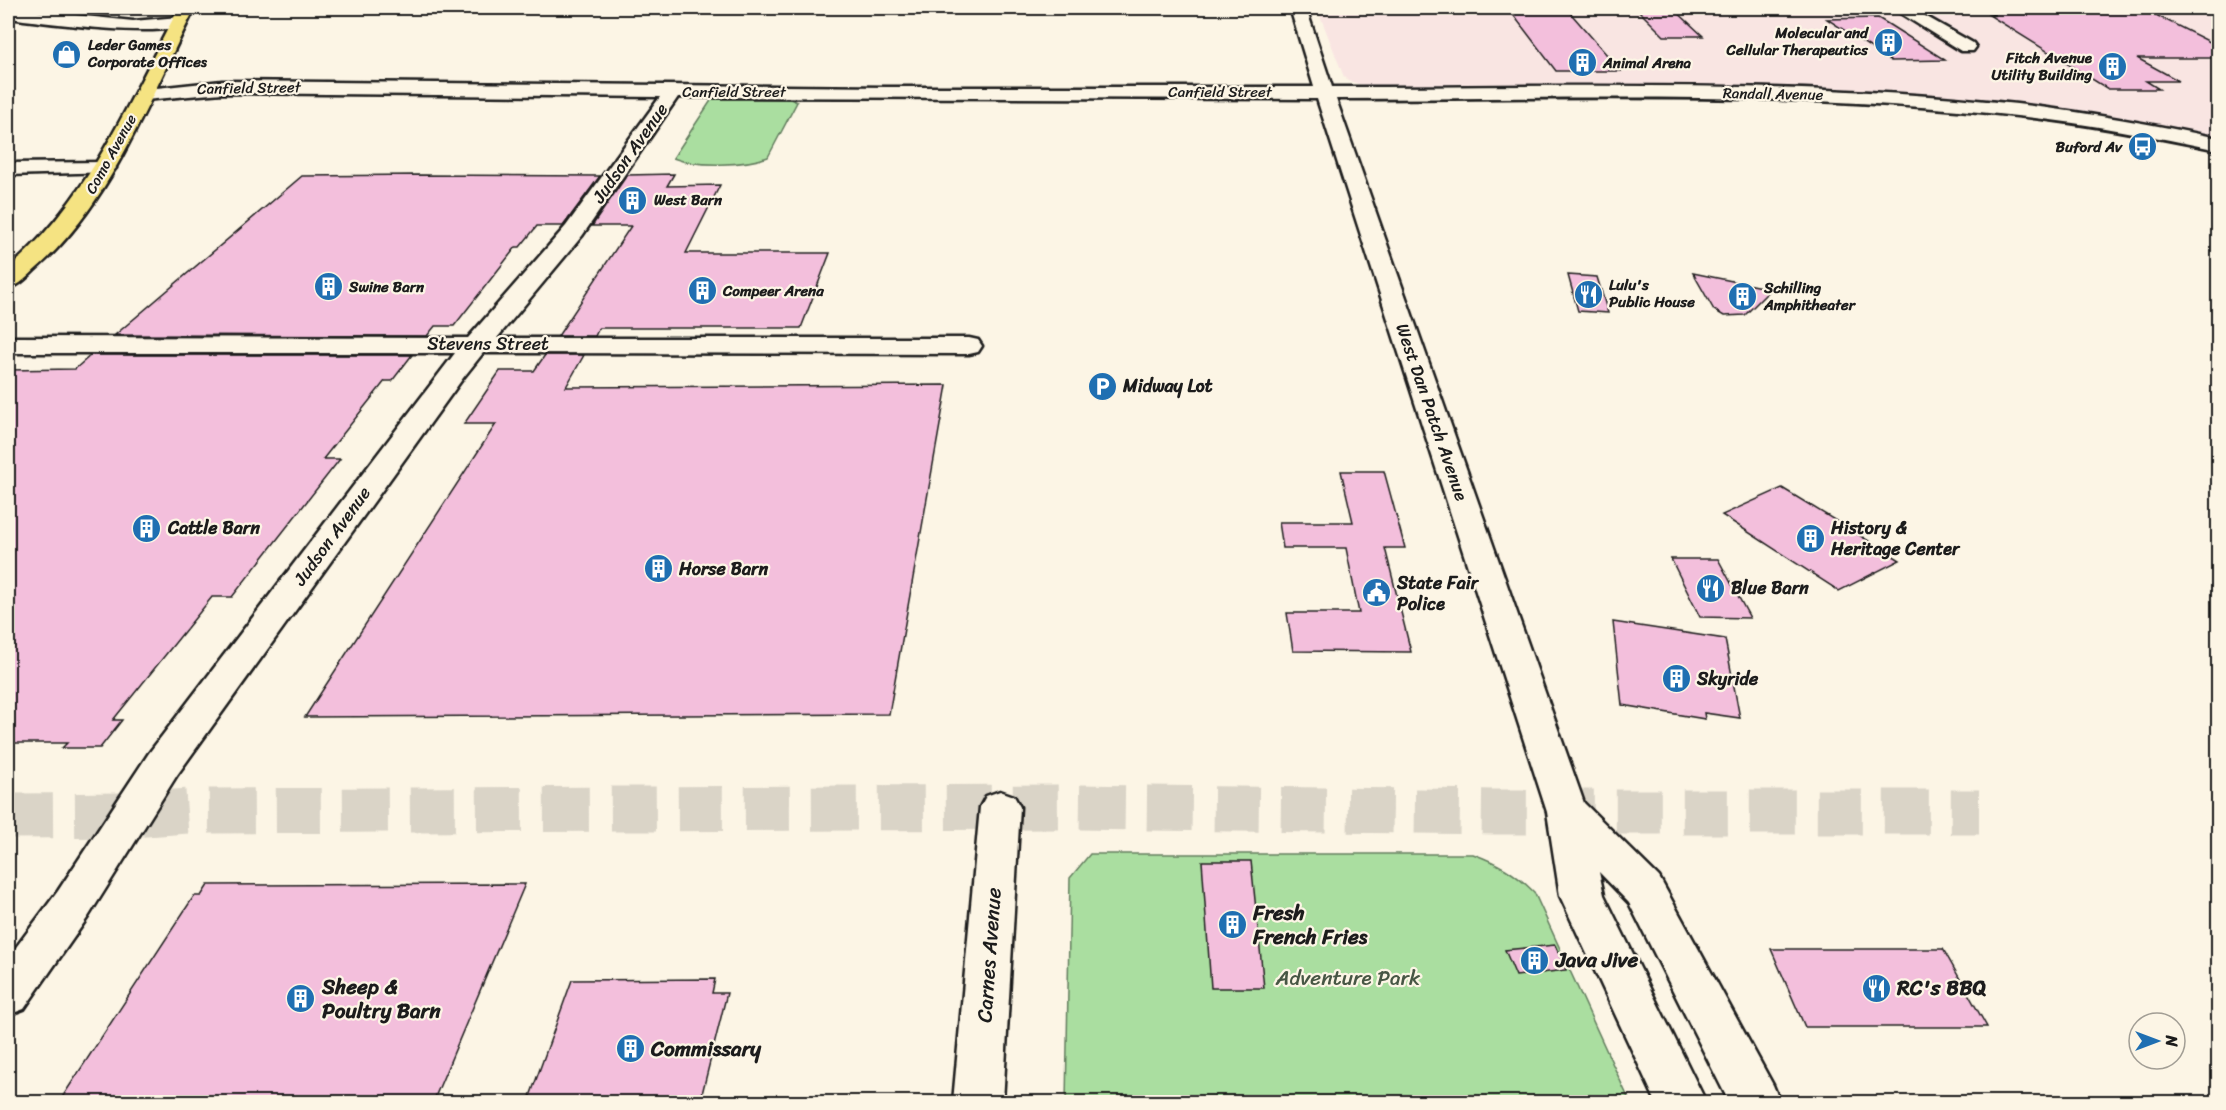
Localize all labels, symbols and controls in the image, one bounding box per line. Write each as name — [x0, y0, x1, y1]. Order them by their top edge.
place label: Molecular and Cellular Therapeutics — [1726, 20, 1870, 63]
building icon: Molecular and Cellular Therapeutics — [1873, 26, 1905, 58]
place label: Leder Games Corporate Offices — [87, 32, 208, 75]
shop icon: Leder Games Corporate Offices — [51, 38, 83, 70]
place label: Fitch Avenue Utility Building — [1992, 45, 2093, 88]
building icon: Animal Arena — [1566, 47, 1598, 79]
place label: Animal Arena — [1602, 50, 1692, 76]
building icon: Fitch Avenue Utility Building — [2097, 51, 2129, 83]
street label: Canfield Street — [197, 74, 302, 102]
street label: Canfield Street — [682, 79, 787, 105]
street label: Canfield Street — [1168, 79, 1273, 105]
street label: Randall Avenue — [1723, 80, 1824, 108]
street label: Judson Avenue — [583, 96, 677, 211]
street label: Como Avenue — [78, 109, 144, 199]
bus stop icon: Buford Av — [2127, 131, 2159, 163]
place label: Buford Av — [2055, 134, 2123, 160]
building icon: West Barn — [617, 184, 649, 216]
place label: West Barn — [654, 187, 723, 213]
building icon: Swine Barn — [312, 271, 344, 303]
place label: Lulu's Public House — [1609, 272, 1695, 315]
place label: Swine Barn — [348, 274, 425, 300]
building icon: Compeer Arena — [686, 275, 718, 307]
place label: Schilling Amphitheater — [1763, 275, 1857, 318]
place label: Compeer Arena — [722, 278, 824, 304]
restaurant icon: Lulu's Public House — [1572, 278, 1604, 310]
building icon: Schilling Amphitheater — [1727, 281, 1759, 313]
street label: West Dan Patch Avenue — [1387, 319, 1478, 505]
street label: Stevens Street — [427, 328, 549, 360]
parking icon: Midway Lot — [1086, 370, 1118, 402]
place label: Midway Lot — [1122, 370, 1213, 402]
street label: Judson Avenue — [284, 479, 379, 594]
building icon: Cattle Barn — [131, 512, 163, 544]
place label: Cattle Barn — [167, 512, 260, 544]
place label: History & Heritage Center — [1830, 512, 1961, 565]
building icon: History & Heritage Center — [1794, 522, 1826, 554]
building icon: Horse Barn — [642, 553, 674, 585]
place label: Horse Barn — [678, 553, 768, 585]
place label: State Fair Police — [1396, 567, 1480, 620]
restaurant icon: Blue Barn — [1694, 572, 1726, 604]
place label: Blue Barn — [1731, 572, 1809, 604]
public building icon: State Fair Police — [1360, 577, 1392, 609]
building icon: Skyride — [1660, 663, 1692, 695]
place label: Skyride — [1696, 663, 1759, 695]
street label: Carnes Avenue — [965, 886, 1013, 1024]
place label: Fresh French Fries — [1252, 894, 1368, 956]
building icon: Fresh French Fries — [1216, 909, 1248, 941]
place label: Java Jive — [1555, 941, 1639, 979]
building icon: Java Jive — [1519, 944, 1551, 976]
park label: Adventure Park — [1275, 959, 1421, 997]
place label: Sheep & Poultry Barn — [321, 968, 441, 1030]
place label: RC's BBQ — [1896, 969, 1987, 1007]
restaurant icon: RC's BBQ — [1860, 972, 1892, 1004]
building icon: Sheep & Poultry Barn — [285, 983, 317, 1015]
north arrow — [2127, 1011, 2187, 1071]
place label: Commissary — [650, 1030, 762, 1068]
building icon: Commissary — [614, 1033, 646, 1065]
text: N — [2157, 1034, 2186, 1047]

